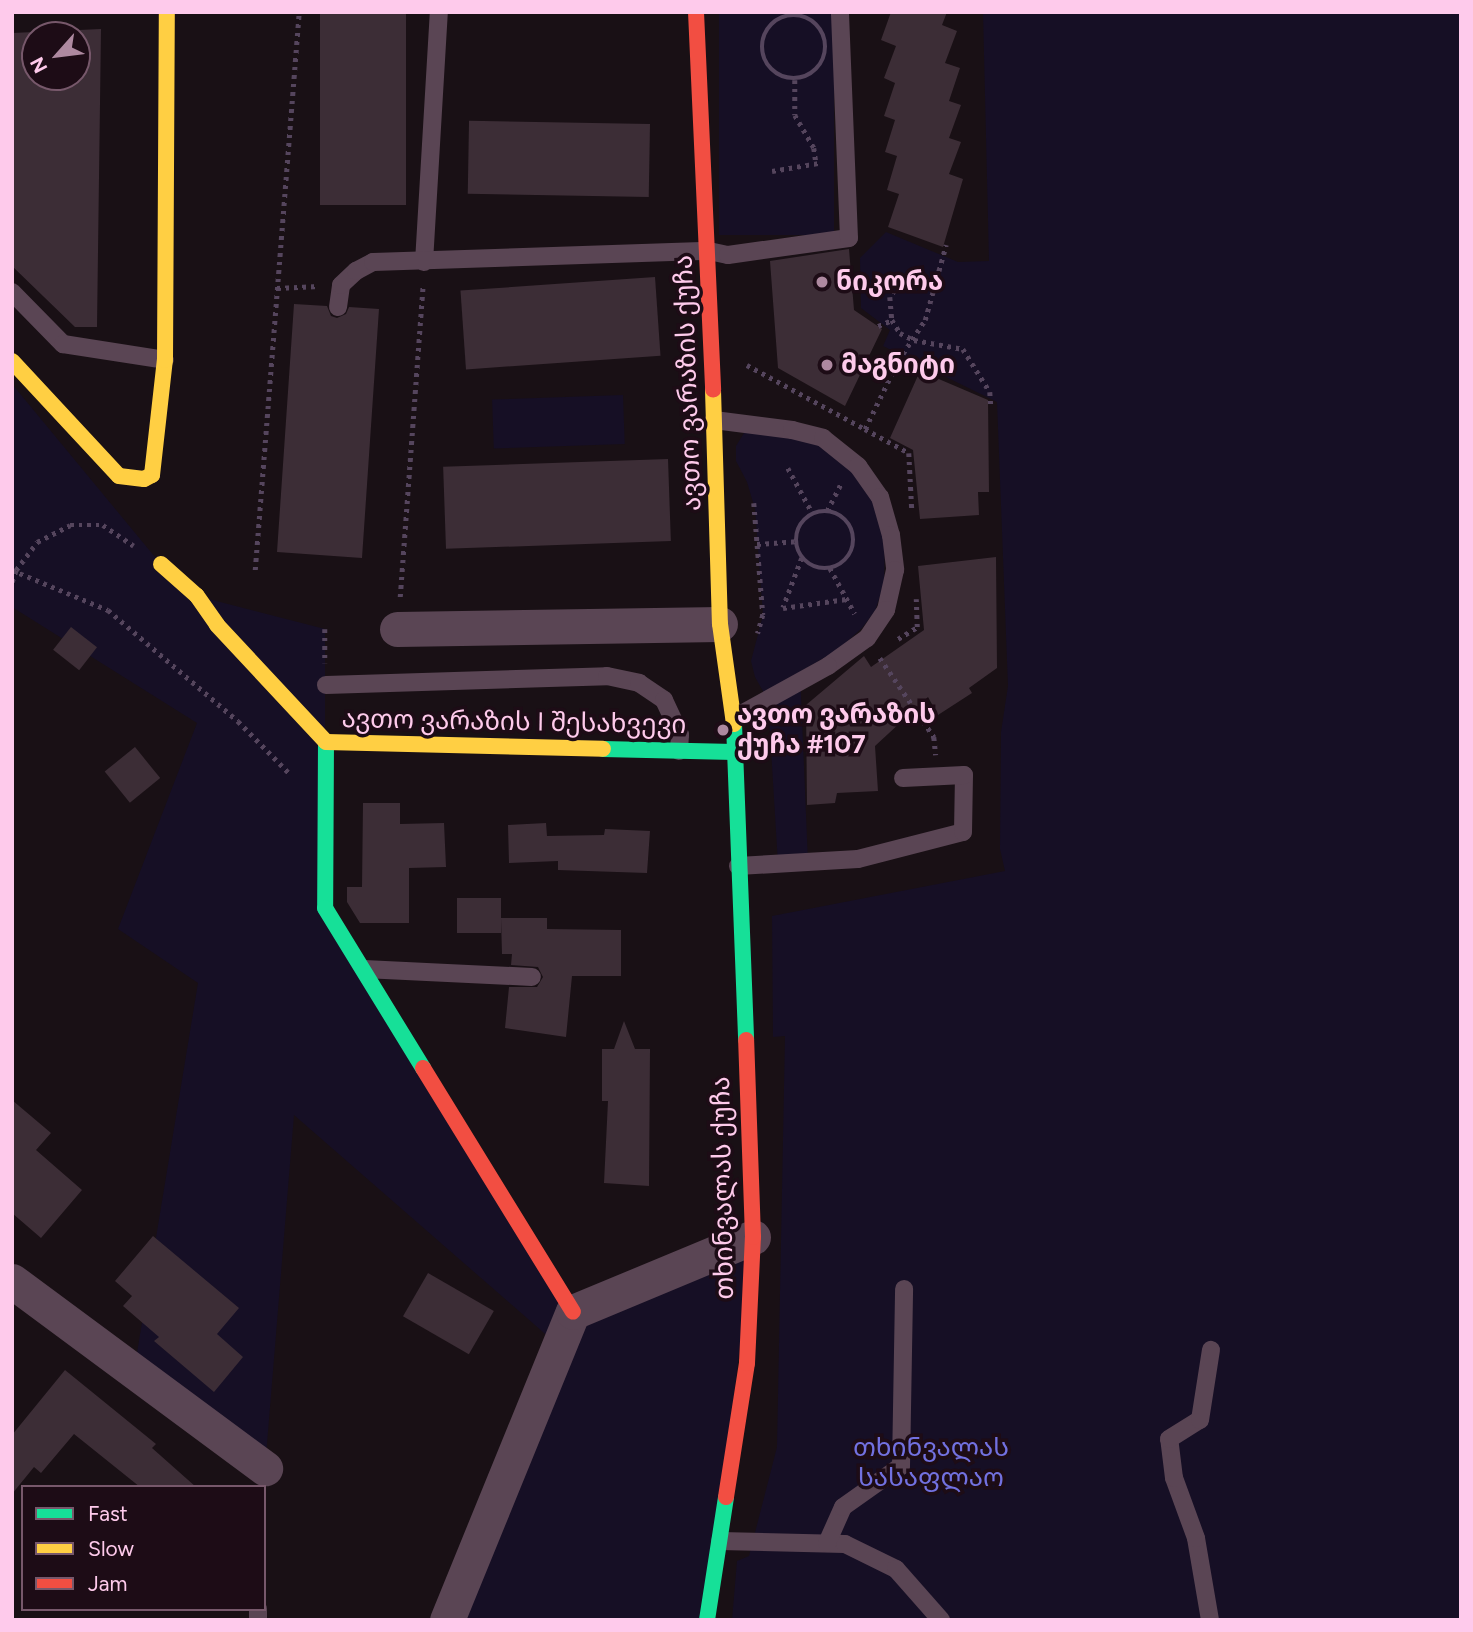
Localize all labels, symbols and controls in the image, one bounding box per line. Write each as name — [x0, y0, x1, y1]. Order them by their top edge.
north arrow — [21, 21, 91, 91]
text: N — [25, 53, 52, 77]
street label: ავთო ვარაზის ქუჩა — [668, 254, 708, 512]
place label: ნიკორა — [836, 266, 943, 298]
marker: ნიკორა — [814, 274, 830, 290]
place label: მაგნიტი — [841, 349, 955, 381]
marker: მაგნიტი — [819, 357, 835, 373]
place label: ავთო ვარაზის ქუჩა #107 — [737, 699, 936, 760]
street label: ავთო ვარაზის I შესახვევი — [341, 703, 687, 741]
marker: ავთო ვარაზის ქუჩა #107 — [715, 722, 731, 738]
street label: თხინვალას ქუჩა — [705, 1076, 741, 1300]
park label: თხინვალას სასაფლაო — [853, 1432, 1009, 1494]
legend — [21, 1485, 266, 1611]
text: Fast — [88, 1501, 128, 1526]
text: Slow — [88, 1536, 134, 1561]
text: Jam — [88, 1571, 127, 1596]

